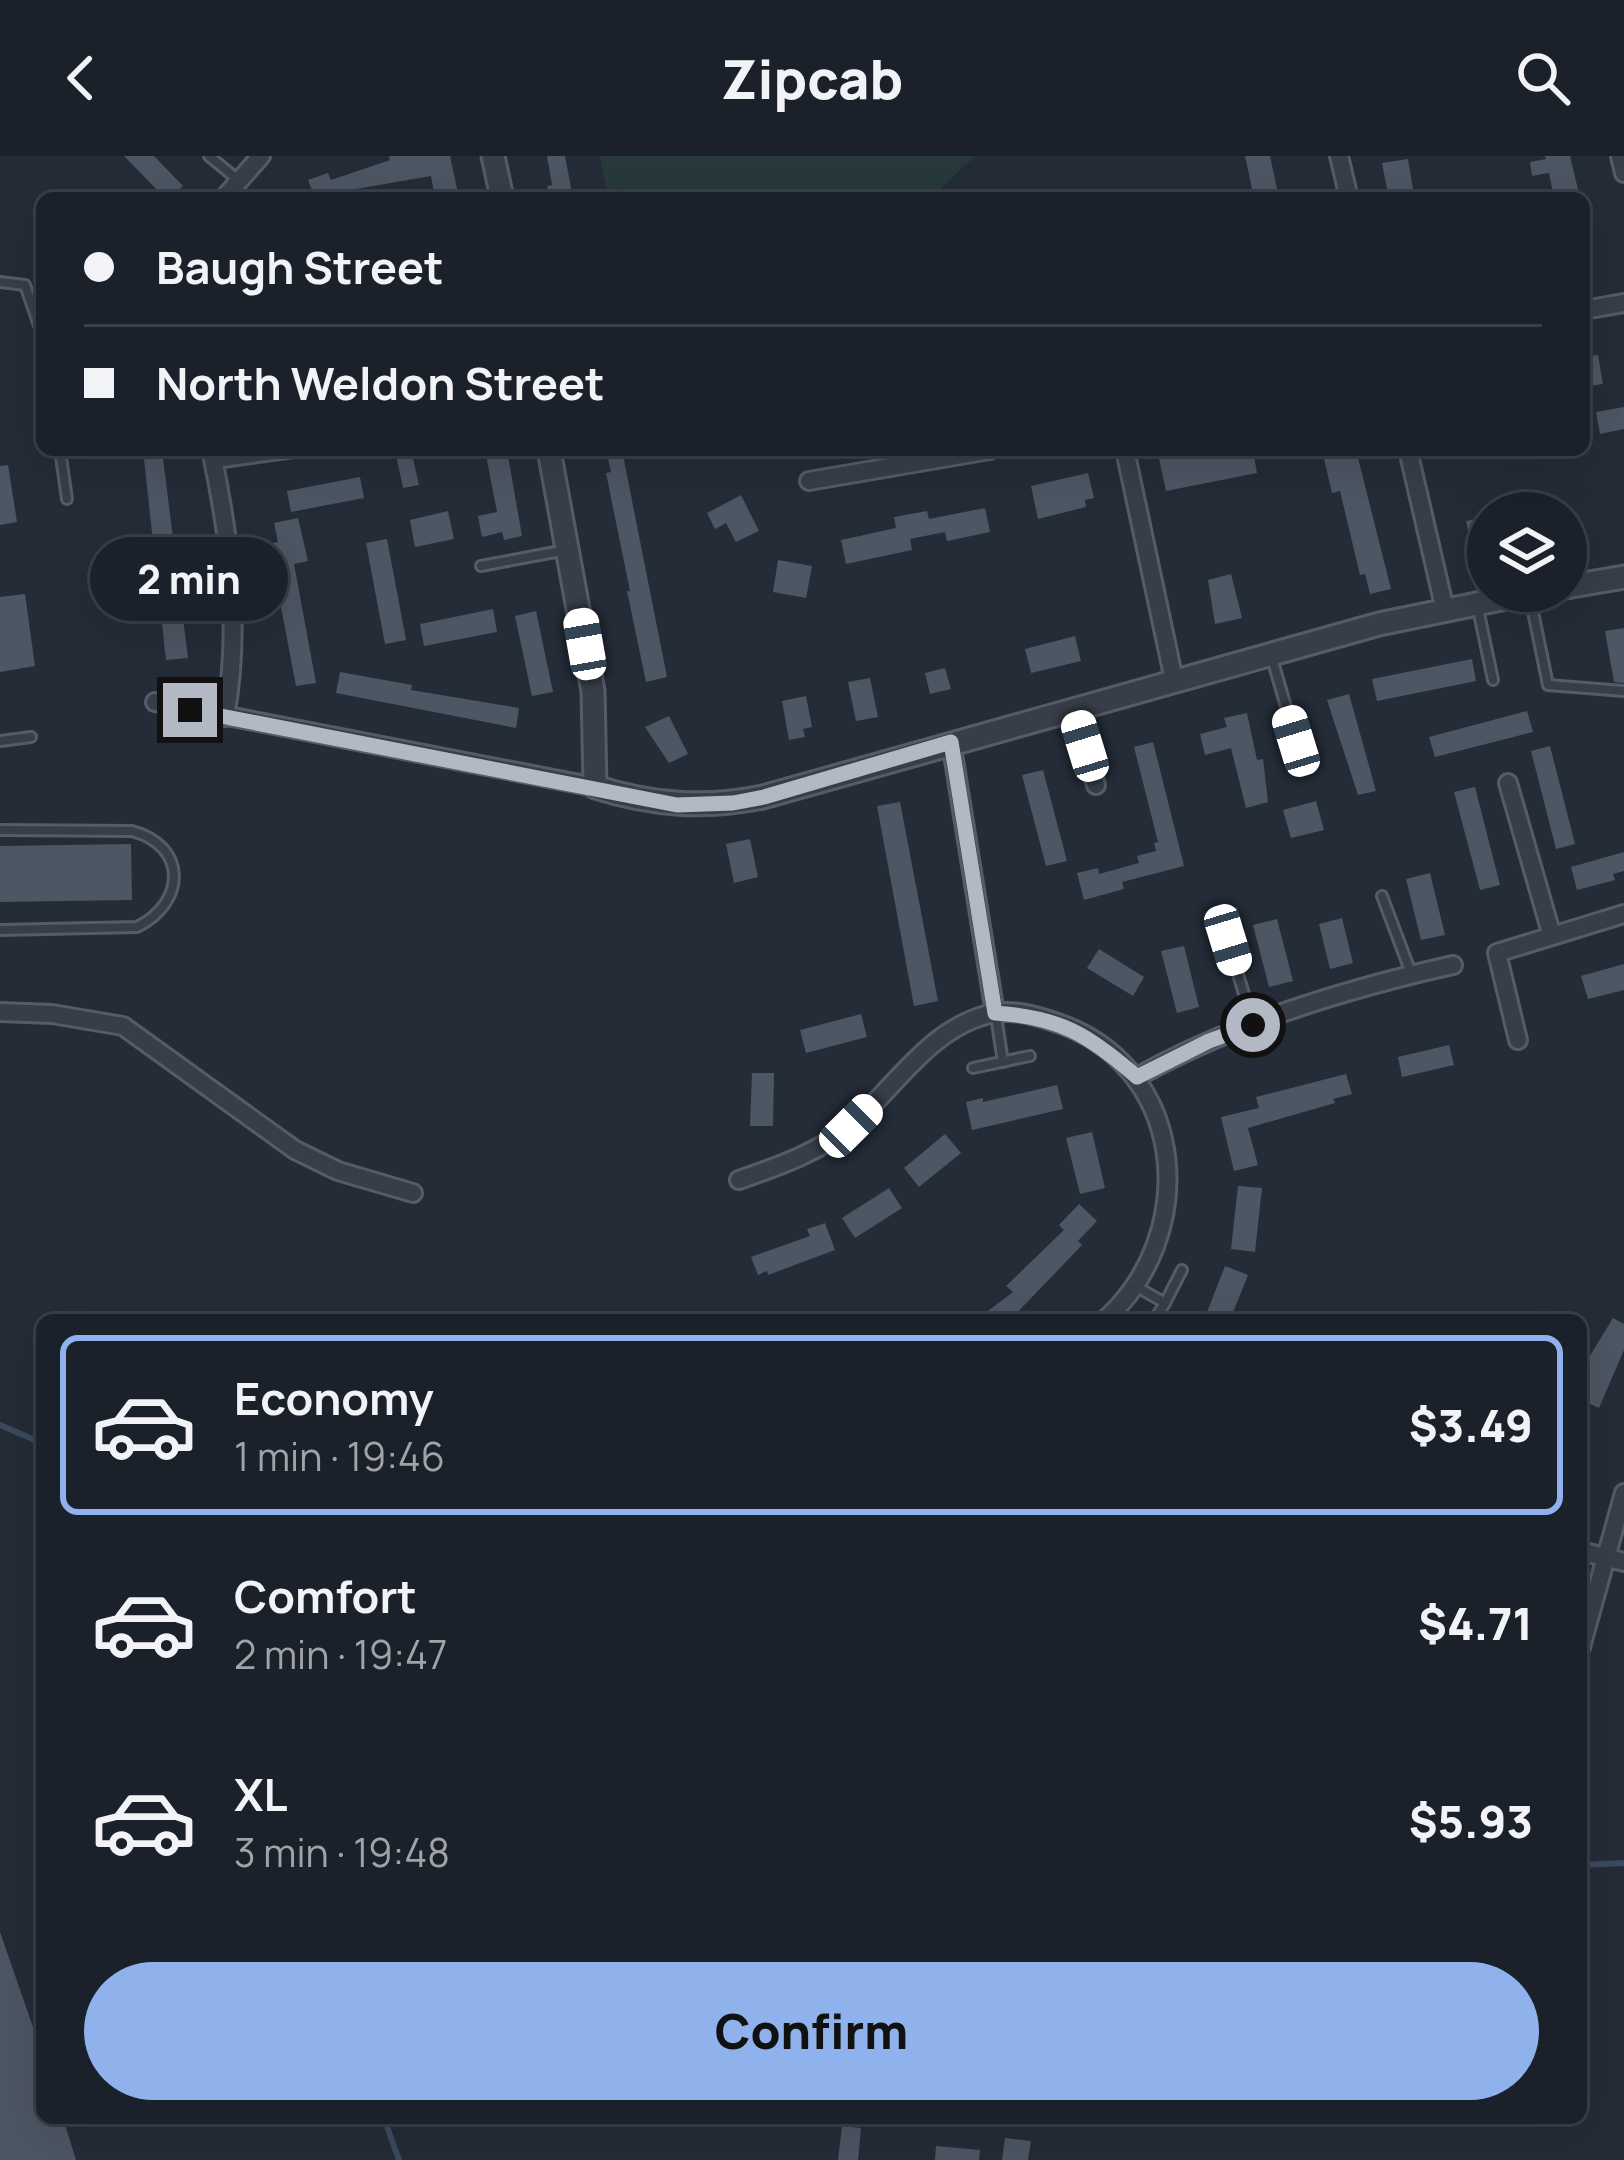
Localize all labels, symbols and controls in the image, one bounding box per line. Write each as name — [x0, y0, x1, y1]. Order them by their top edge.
text: Zipcab — [721, 41, 903, 115]
icon: back — [48, 45, 114, 111]
icon: search — [1510, 45, 1576, 111]
text: Baugh Street — [156, 236, 444, 298]
text: North Weldon Street — [156, 352, 605, 414]
map controls — [1467, 492, 1587, 612]
button: layers — [1467, 492, 1587, 612]
callout: 2 min — [91, 536, 289, 620]
text: 2 min — [137, 552, 241, 606]
car — [561, 605, 609, 683]
route end — [163, 683, 217, 737]
car — [1268, 701, 1324, 781]
car — [1057, 706, 1113, 786]
car — [1200, 900, 1256, 980]
route start — [1226, 998, 1280, 1052]
car — [813, 1088, 889, 1164]
text: Economy — [234, 1367, 434, 1429]
icon: car — [90, 1371, 198, 1479]
text: $3.49 — [1409, 1394, 1533, 1456]
text: 1 min · 19:46 — [234, 1429, 445, 1483]
text: Comfort — [234, 1565, 417, 1627]
icon: car — [90, 1569, 198, 1677]
text: $4.71 — [1418, 1592, 1533, 1654]
text: 2 min · 19:47 — [234, 1627, 447, 1681]
text: XL — [234, 1763, 288, 1825]
icon: car — [90, 1767, 198, 1875]
text: $5.93 — [1409, 1790, 1533, 1852]
text: 3 min · 19:48 — [234, 1825, 450, 1879]
button: Confirm — [84, 1962, 1539, 2100]

